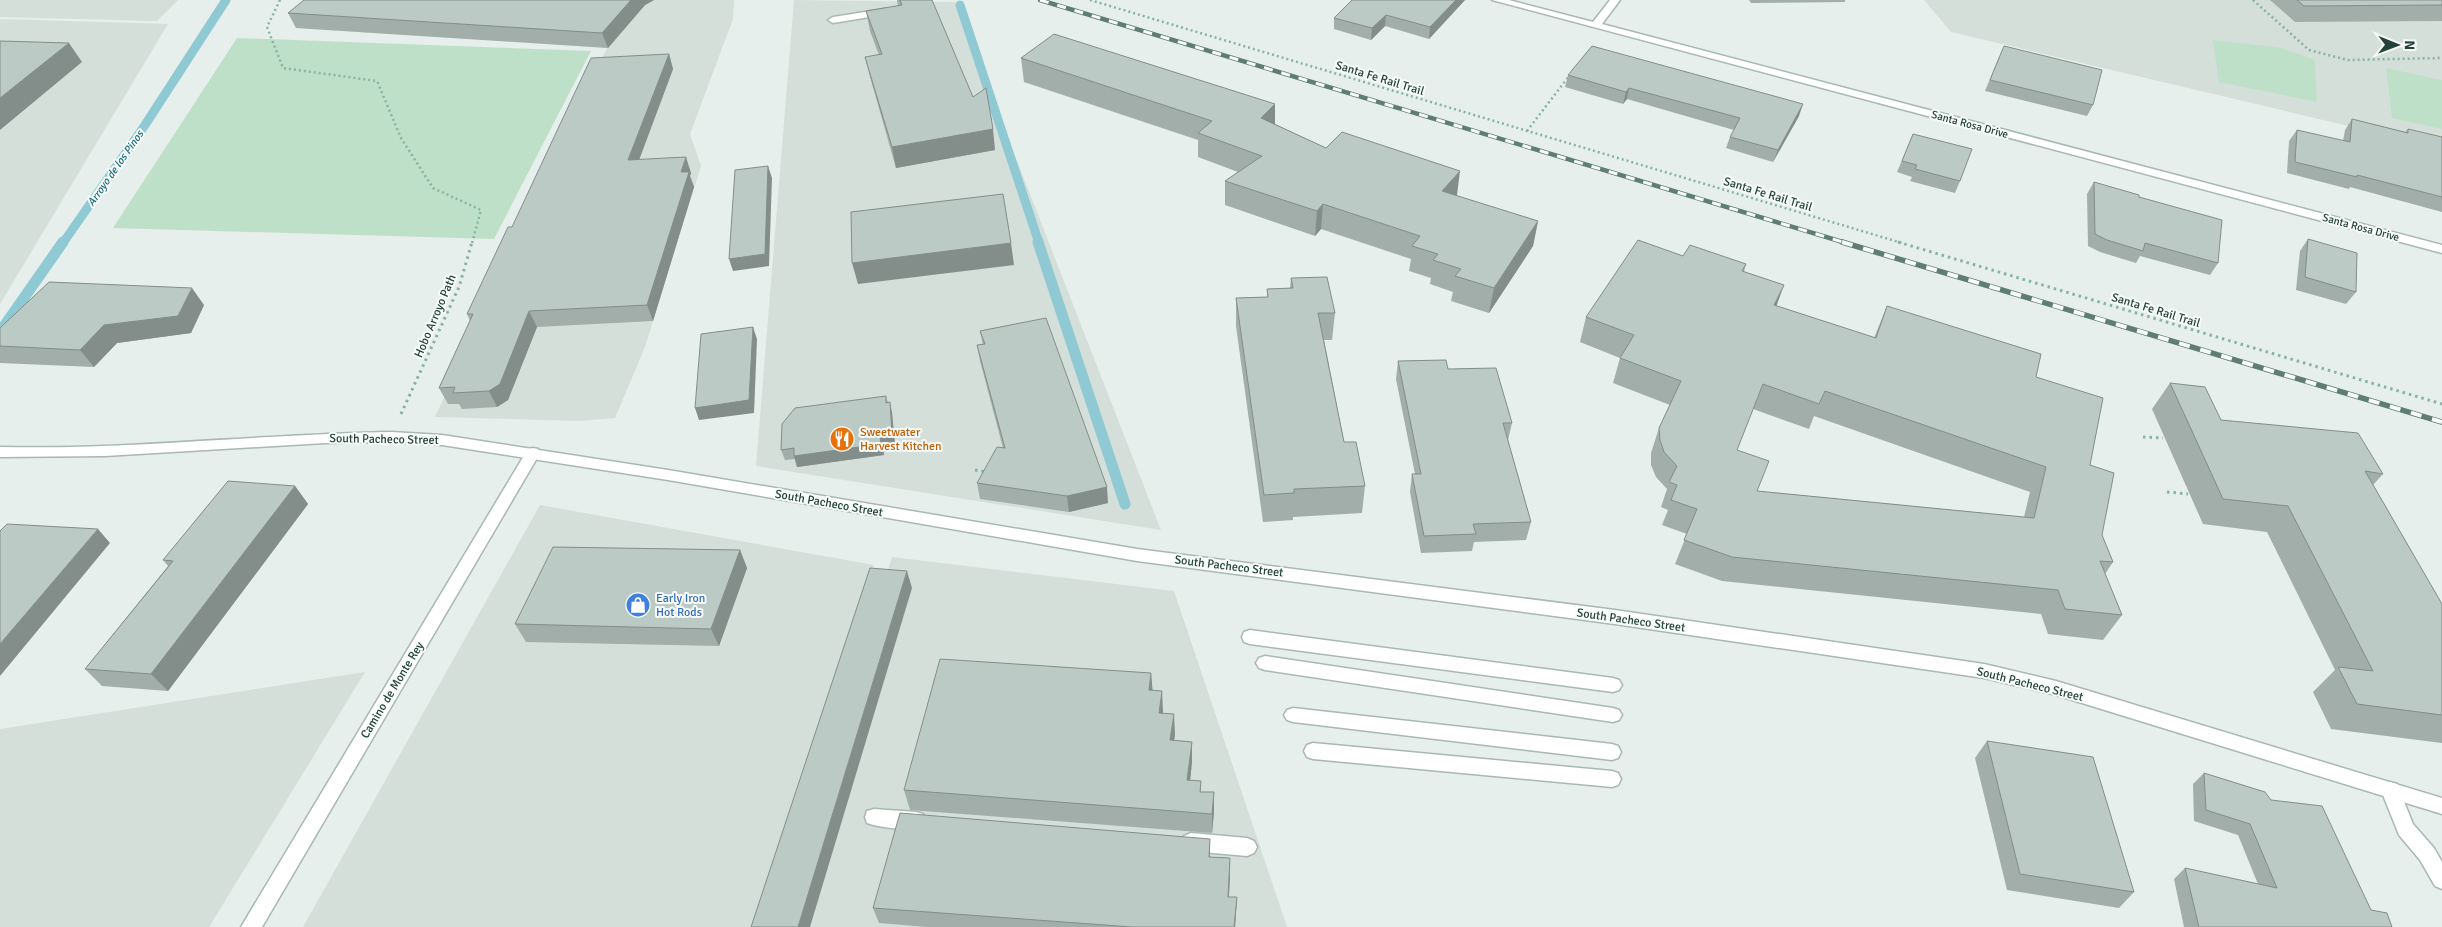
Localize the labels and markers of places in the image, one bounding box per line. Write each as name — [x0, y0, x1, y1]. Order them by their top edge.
place label: Sweetwater Harvest Kitchen — [860, 425, 942, 454]
restaurant icon: Sweetwater Harvest Kitchen — [829, 426, 855, 452]
place label: Early Iron Hot Rods — [656, 591, 705, 620]
shop icon: Early Iron Hot Rods — [625, 592, 651, 618]

